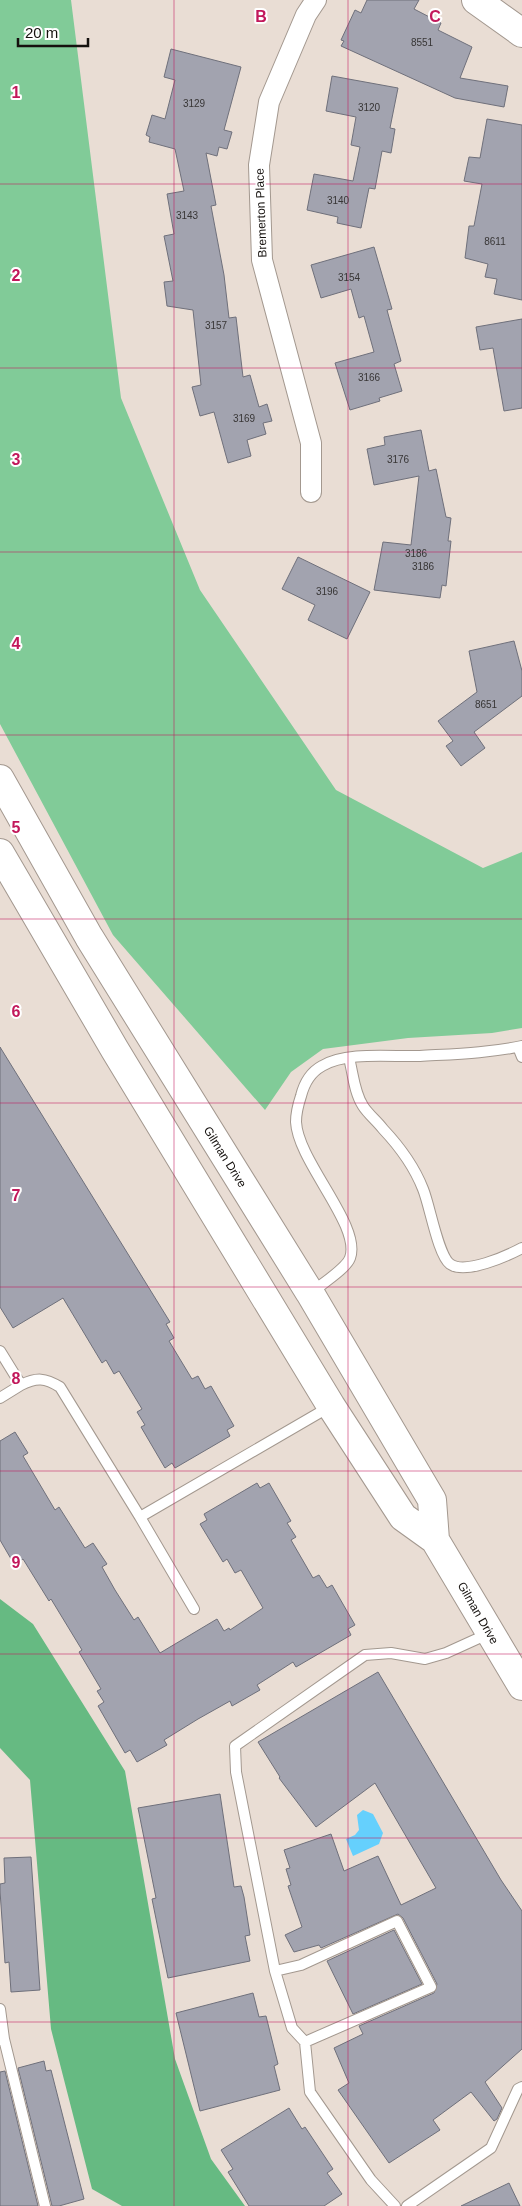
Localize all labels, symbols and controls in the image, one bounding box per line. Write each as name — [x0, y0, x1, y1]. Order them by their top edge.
text: B — [255, 8, 267, 25]
text: C — [429, 8, 441, 25]
scale bar — [18, 15, 88, 47]
text: 20 m — [25, 24, 58, 41]
house number: 8551 — [411, 37, 434, 48]
text: 1 — [12, 84, 21, 101]
house number: 3129 — [183, 98, 206, 109]
house number: 3120 — [358, 102, 381, 113]
street label: Bremerton Place — [252, 168, 270, 258]
house number: 3140 — [327, 195, 350, 206]
house number: 3143 — [176, 210, 199, 221]
house number: 8611 — [484, 236, 506, 247]
text: 2 — [12, 267, 21, 284]
house number: 3154 — [338, 272, 361, 283]
house number: 3157 — [205, 320, 228, 331]
house number: 3166 — [358, 372, 381, 383]
house number: 3169 — [233, 413, 256, 424]
text: 3 — [12, 451, 21, 468]
house number: 3176 — [387, 454, 410, 465]
house number: 3186 — [405, 548, 428, 559]
house number: 3186 — [412, 561, 435, 572]
house number: 3196 — [316, 586, 339, 597]
text: 4 — [12, 635, 21, 652]
house number: 8651 — [475, 699, 498, 710]
text: 5 — [12, 819, 21, 836]
text: 6 — [12, 1003, 21, 1020]
street label: Gilman Drive — [201, 1124, 249, 1190]
text: 7 — [12, 1187, 21, 1204]
text: 8 — [12, 1370, 21, 1387]
text: 9 — [12, 1554, 21, 1571]
street label: Gilman Drive — [455, 1579, 502, 1647]

